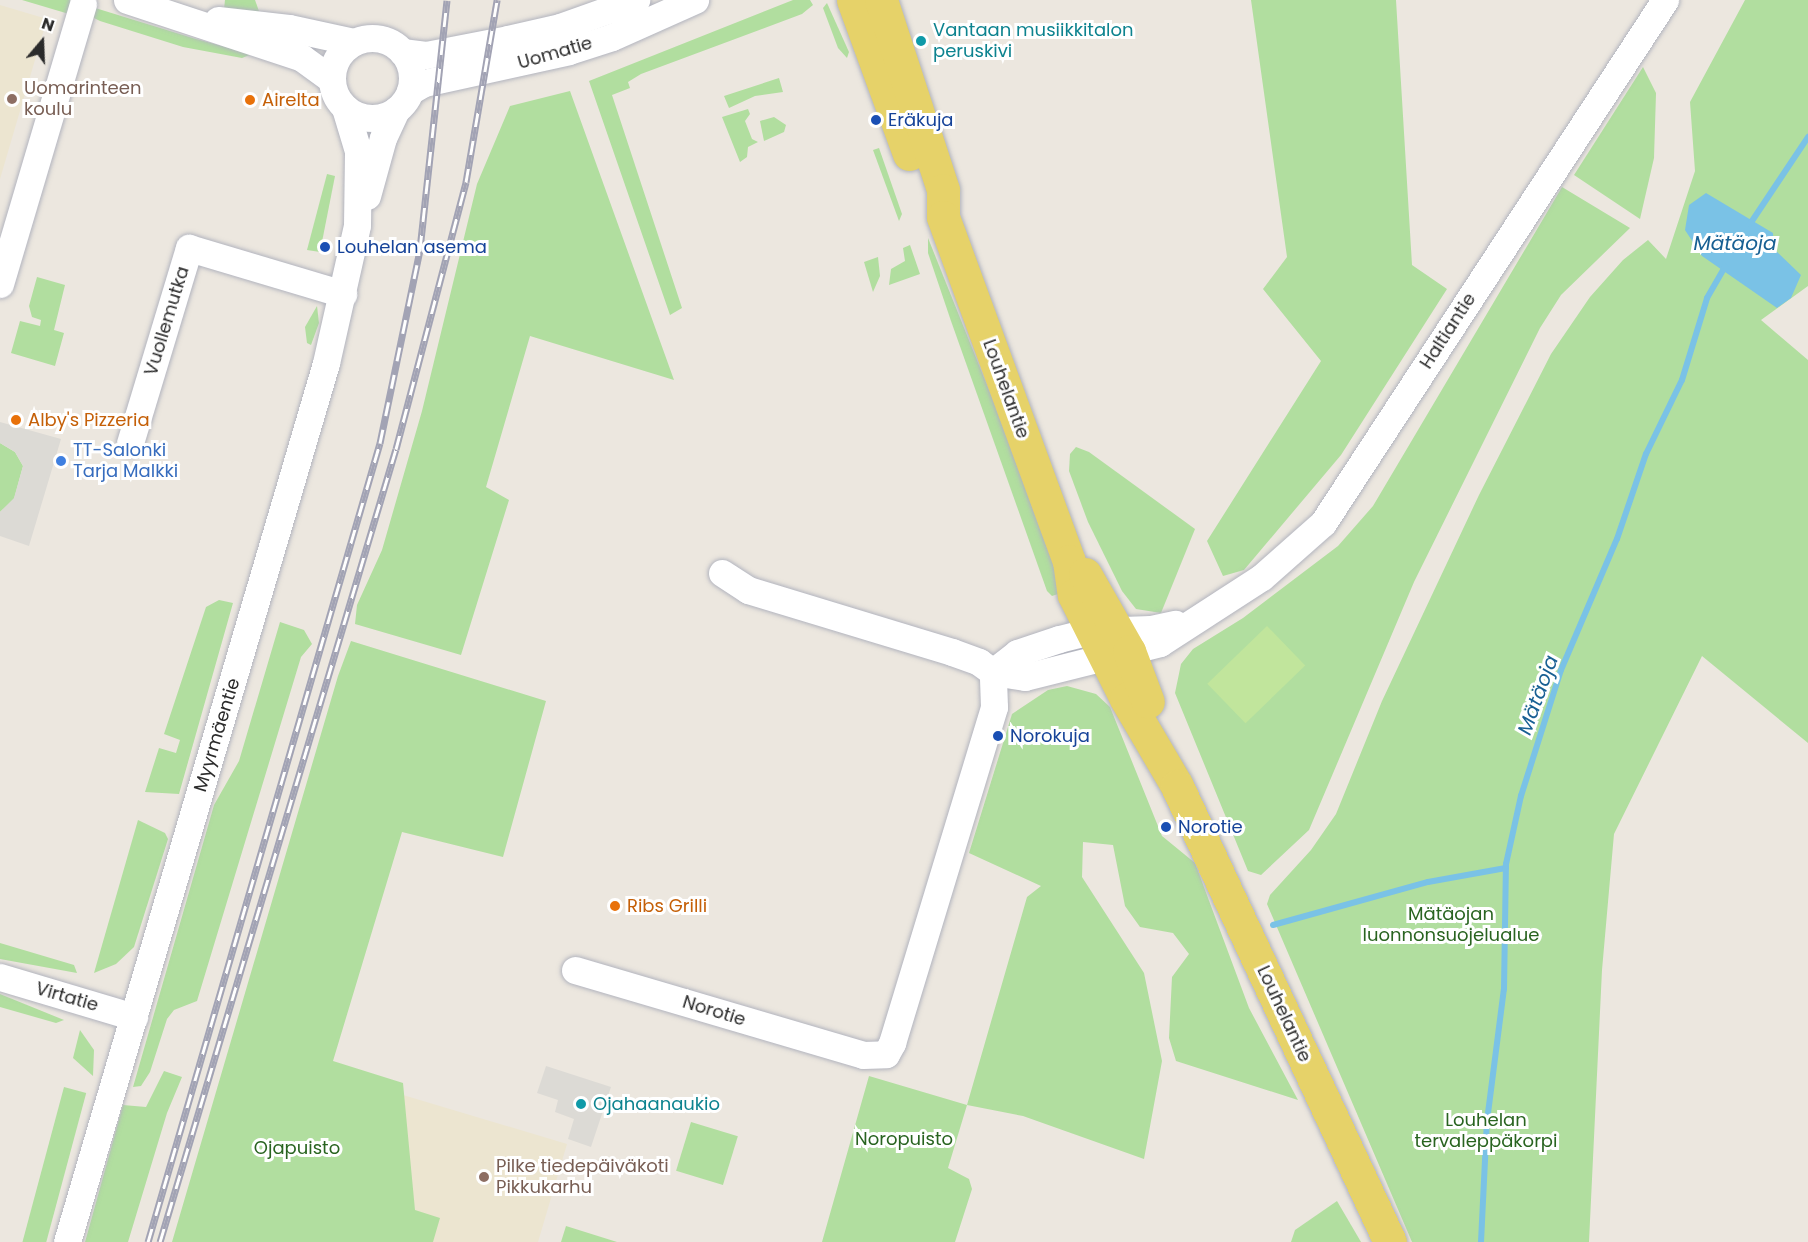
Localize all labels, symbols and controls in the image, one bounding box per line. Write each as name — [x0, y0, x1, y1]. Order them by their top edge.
north arrow — [12, 12, 72, 72]
text: N — [39, 12, 57, 37]
place label: Vantaan musiikkitalon peruskivi — [933, 20, 1134, 63]
street label: Uomatie — [515, 32, 595, 74]
marker: Vantaan musiikkitalon peruskivi — [914, 34, 928, 48]
place label: Uomarinteen koulu — [24, 78, 141, 121]
place label: Airelta — [262, 89, 320, 111]
marker: Uomarinteen koulu — [5, 92, 19, 106]
marker: Airelta — [243, 93, 257, 107]
place label: Eräkuja — [888, 109, 954, 131]
marker: Eräkuja — [869, 113, 883, 127]
water label: Mätäoja — [1694, 231, 1776, 255]
place label: Louhelan asema — [337, 236, 487, 258]
marker: Louhelan asema — [318, 240, 332, 254]
street label: Vuollemutka — [140, 264, 194, 378]
street label: Haltiantie — [1416, 289, 1480, 373]
street label: Louhelantie — [978, 337, 1034, 441]
place label: Alby's Pizzeria — [28, 409, 150, 431]
marker: Alby's Pizzeria — [9, 413, 23, 427]
place label: TT-Salonki Tarja Malkki — [73, 440, 178, 482]
marker: TT-Salonki Tarja Malkki — [54, 454, 68, 468]
water label: Mätäoja — [1513, 652, 1563, 738]
street label: Myyrmäentie — [189, 675, 245, 795]
place label: Norokuja — [1010, 725, 1090, 747]
marker: Norokuja — [991, 729, 1005, 743]
place label: Norotie — [1178, 816, 1243, 838]
marker: Norotie — [1159, 820, 1173, 834]
place label: Ribs Grilli — [627, 895, 707, 917]
marker: Ribs Grilli — [608, 899, 622, 913]
park label: Mätäojan luonnonsuojelualue — [1363, 904, 1539, 946]
street label: Louhelantie — [1252, 962, 1316, 1066]
street label: Virtatie — [33, 978, 101, 1016]
street label: Norotie — [680, 991, 748, 1031]
place label: Ojahaanaukio — [593, 1093, 720, 1115]
marker: Ojahaanaukio — [574, 1097, 588, 1111]
park label: Louhelan tervaleppäkorpi — [1415, 1110, 1557, 1152]
park label: Noropuisto — [855, 1128, 953, 1150]
park label: Ojapuisto — [254, 1137, 340, 1159]
place label: Pilke tiedepäiväkoti Pikkukarhu — [496, 1156, 669, 1198]
marker: Pilke tiedepäiväkoti Pikkukarhu — [477, 1170, 491, 1184]

